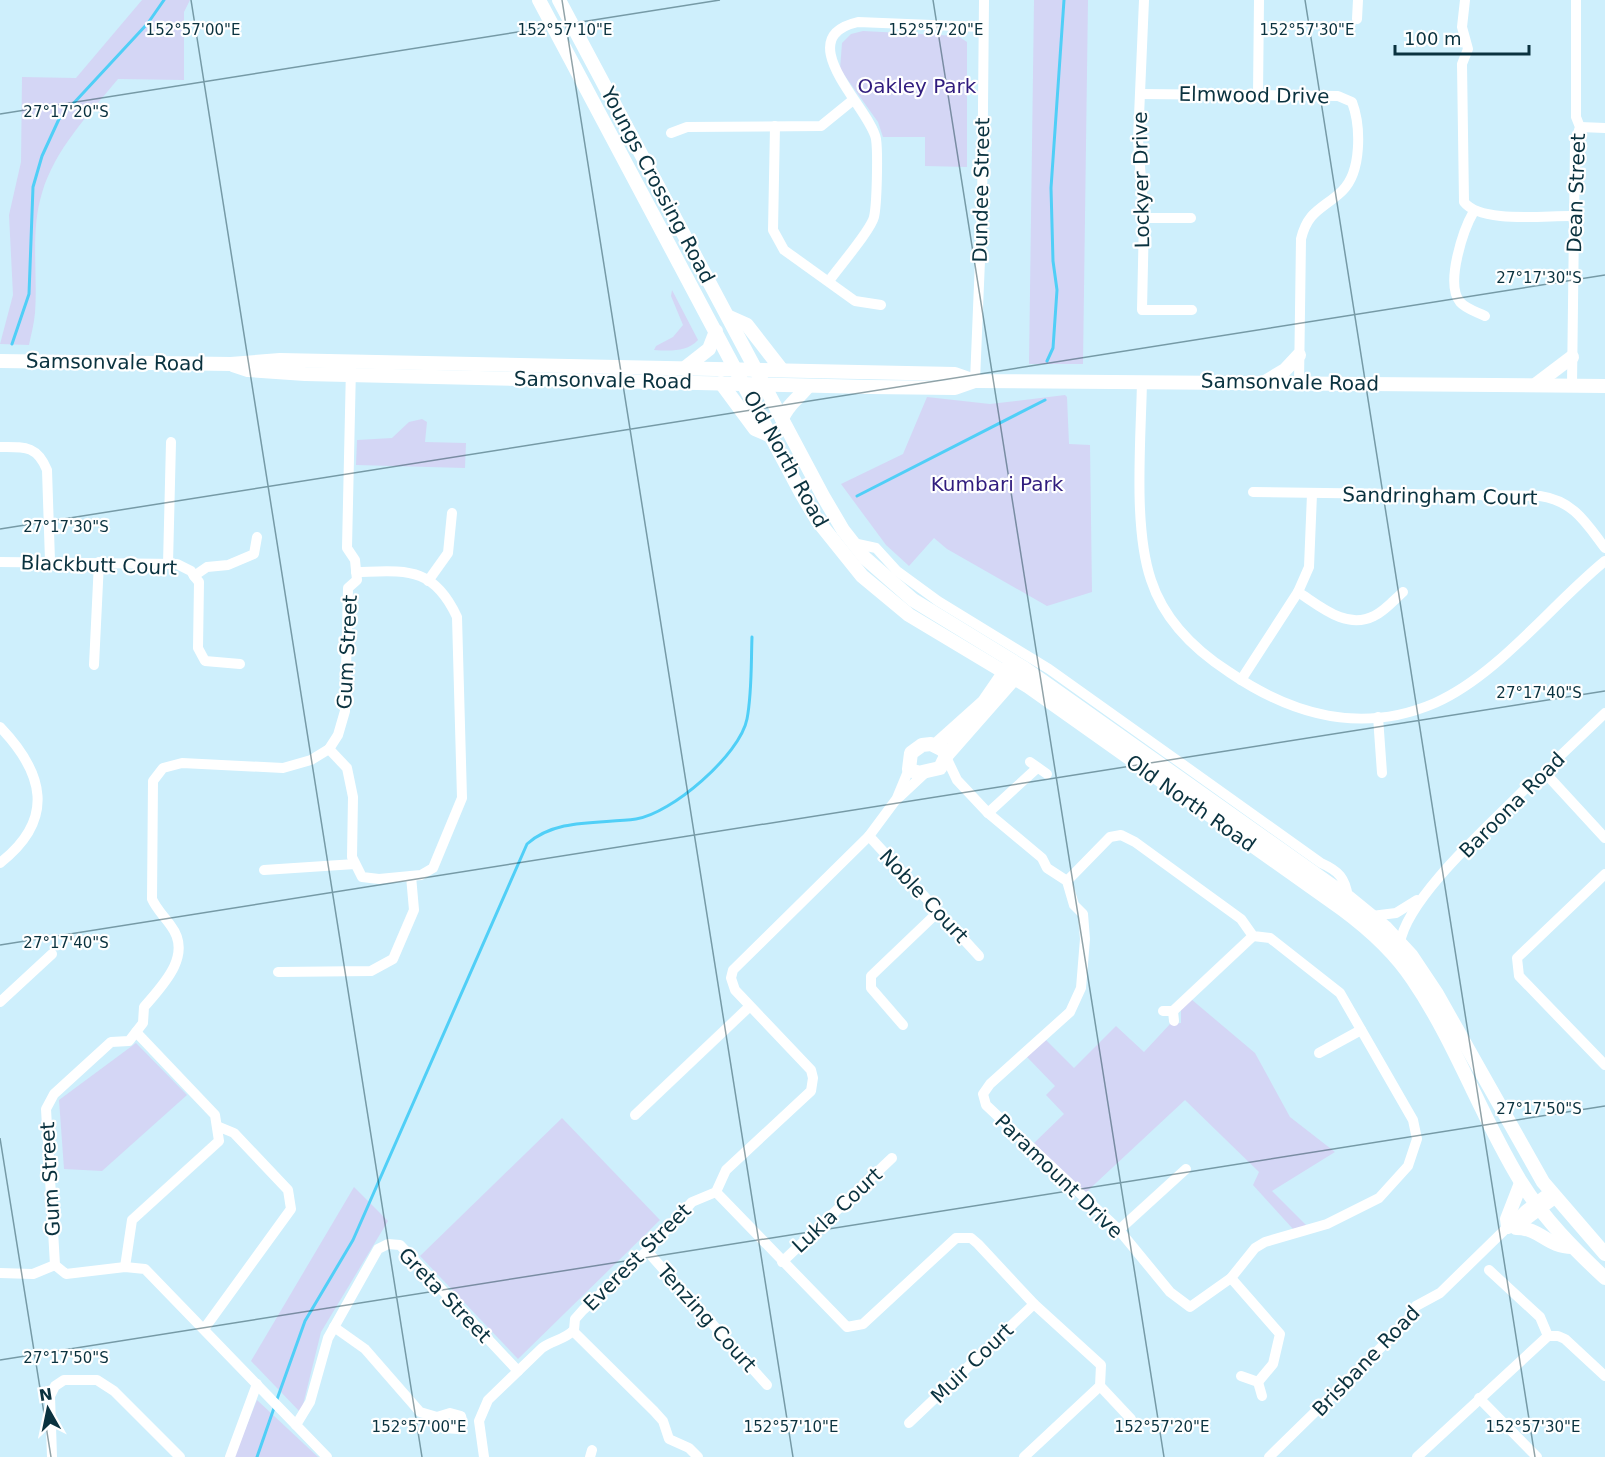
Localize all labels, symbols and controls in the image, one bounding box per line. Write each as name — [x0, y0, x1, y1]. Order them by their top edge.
scale bar — [1395, 18, 1528, 56]
text: 152°57'00"E — [146, 21, 240, 39]
text: 152°57'10"E — [518, 21, 612, 39]
text: 152°57'20"E — [889, 21, 983, 39]
text: 152°57'30"E — [1260, 21, 1354, 39]
text: 100 m — [1404, 28, 1462, 49]
park label: Oakley Park — [858, 74, 977, 98]
street label: Youngs Crossing Road — [596, 82, 720, 287]
street label: Elmwood Drive — [1178, 82, 1330, 108]
text: 27°17'20"S — [23, 103, 109, 121]
street label: Lockyer Drive — [1128, 111, 1154, 249]
street label: Dundee Street — [968, 117, 994, 263]
street label: Dean Street — [1562, 133, 1590, 253]
text: 27°17'30"S — [1496, 269, 1582, 287]
street label: Samsonvale Road — [26, 348, 204, 376]
street label: Samsonvale Road — [514, 366, 692, 394]
street label: Samsonvale Road — [1201, 368, 1379, 396]
street label: Old North Road — [738, 386, 834, 532]
park label: Kumbari Park — [931, 472, 1064, 496]
street label: Sandringham Court — [1342, 482, 1538, 510]
text: 27°17'30"S — [23, 518, 109, 536]
street label: Blackbutt Court — [20, 550, 178, 580]
street label: Gum Street — [332, 594, 362, 710]
text: 27°17'40"S — [1496, 684, 1582, 702]
street label: Baroona Road — [1454, 747, 1570, 863]
street label: Old North Road — [1122, 749, 1260, 857]
street label: Noble Court — [875, 844, 973, 948]
text: 27°17'40"S — [23, 934, 109, 952]
text: 27°17'50"S — [1496, 1100, 1582, 1118]
street label: Paramount Drive — [990, 1109, 1128, 1243]
street label: Gum Street — [35, 1121, 65, 1237]
street label: Lukla Court — [787, 1162, 887, 1258]
street label: Everest Street — [578, 1198, 696, 1316]
street label: Greta Street — [394, 1242, 496, 1348]
street label: Tenzing Court — [652, 1258, 762, 1377]
street label: Brisbane Road — [1307, 1301, 1425, 1421]
street label: Muir Court — [926, 1318, 1018, 1408]
text: 27°17'50"S — [23, 1349, 109, 1367]
north arrow — [18, 1379, 78, 1439]
text: N — [38, 1384, 54, 1405]
text: 152°57'00"E — [372, 1418, 466, 1436]
text: 152°57'10"E — [744, 1418, 838, 1436]
text: 152°57'20"E — [1115, 1418, 1209, 1436]
text: 152°57'30"E — [1486, 1418, 1580, 1436]

